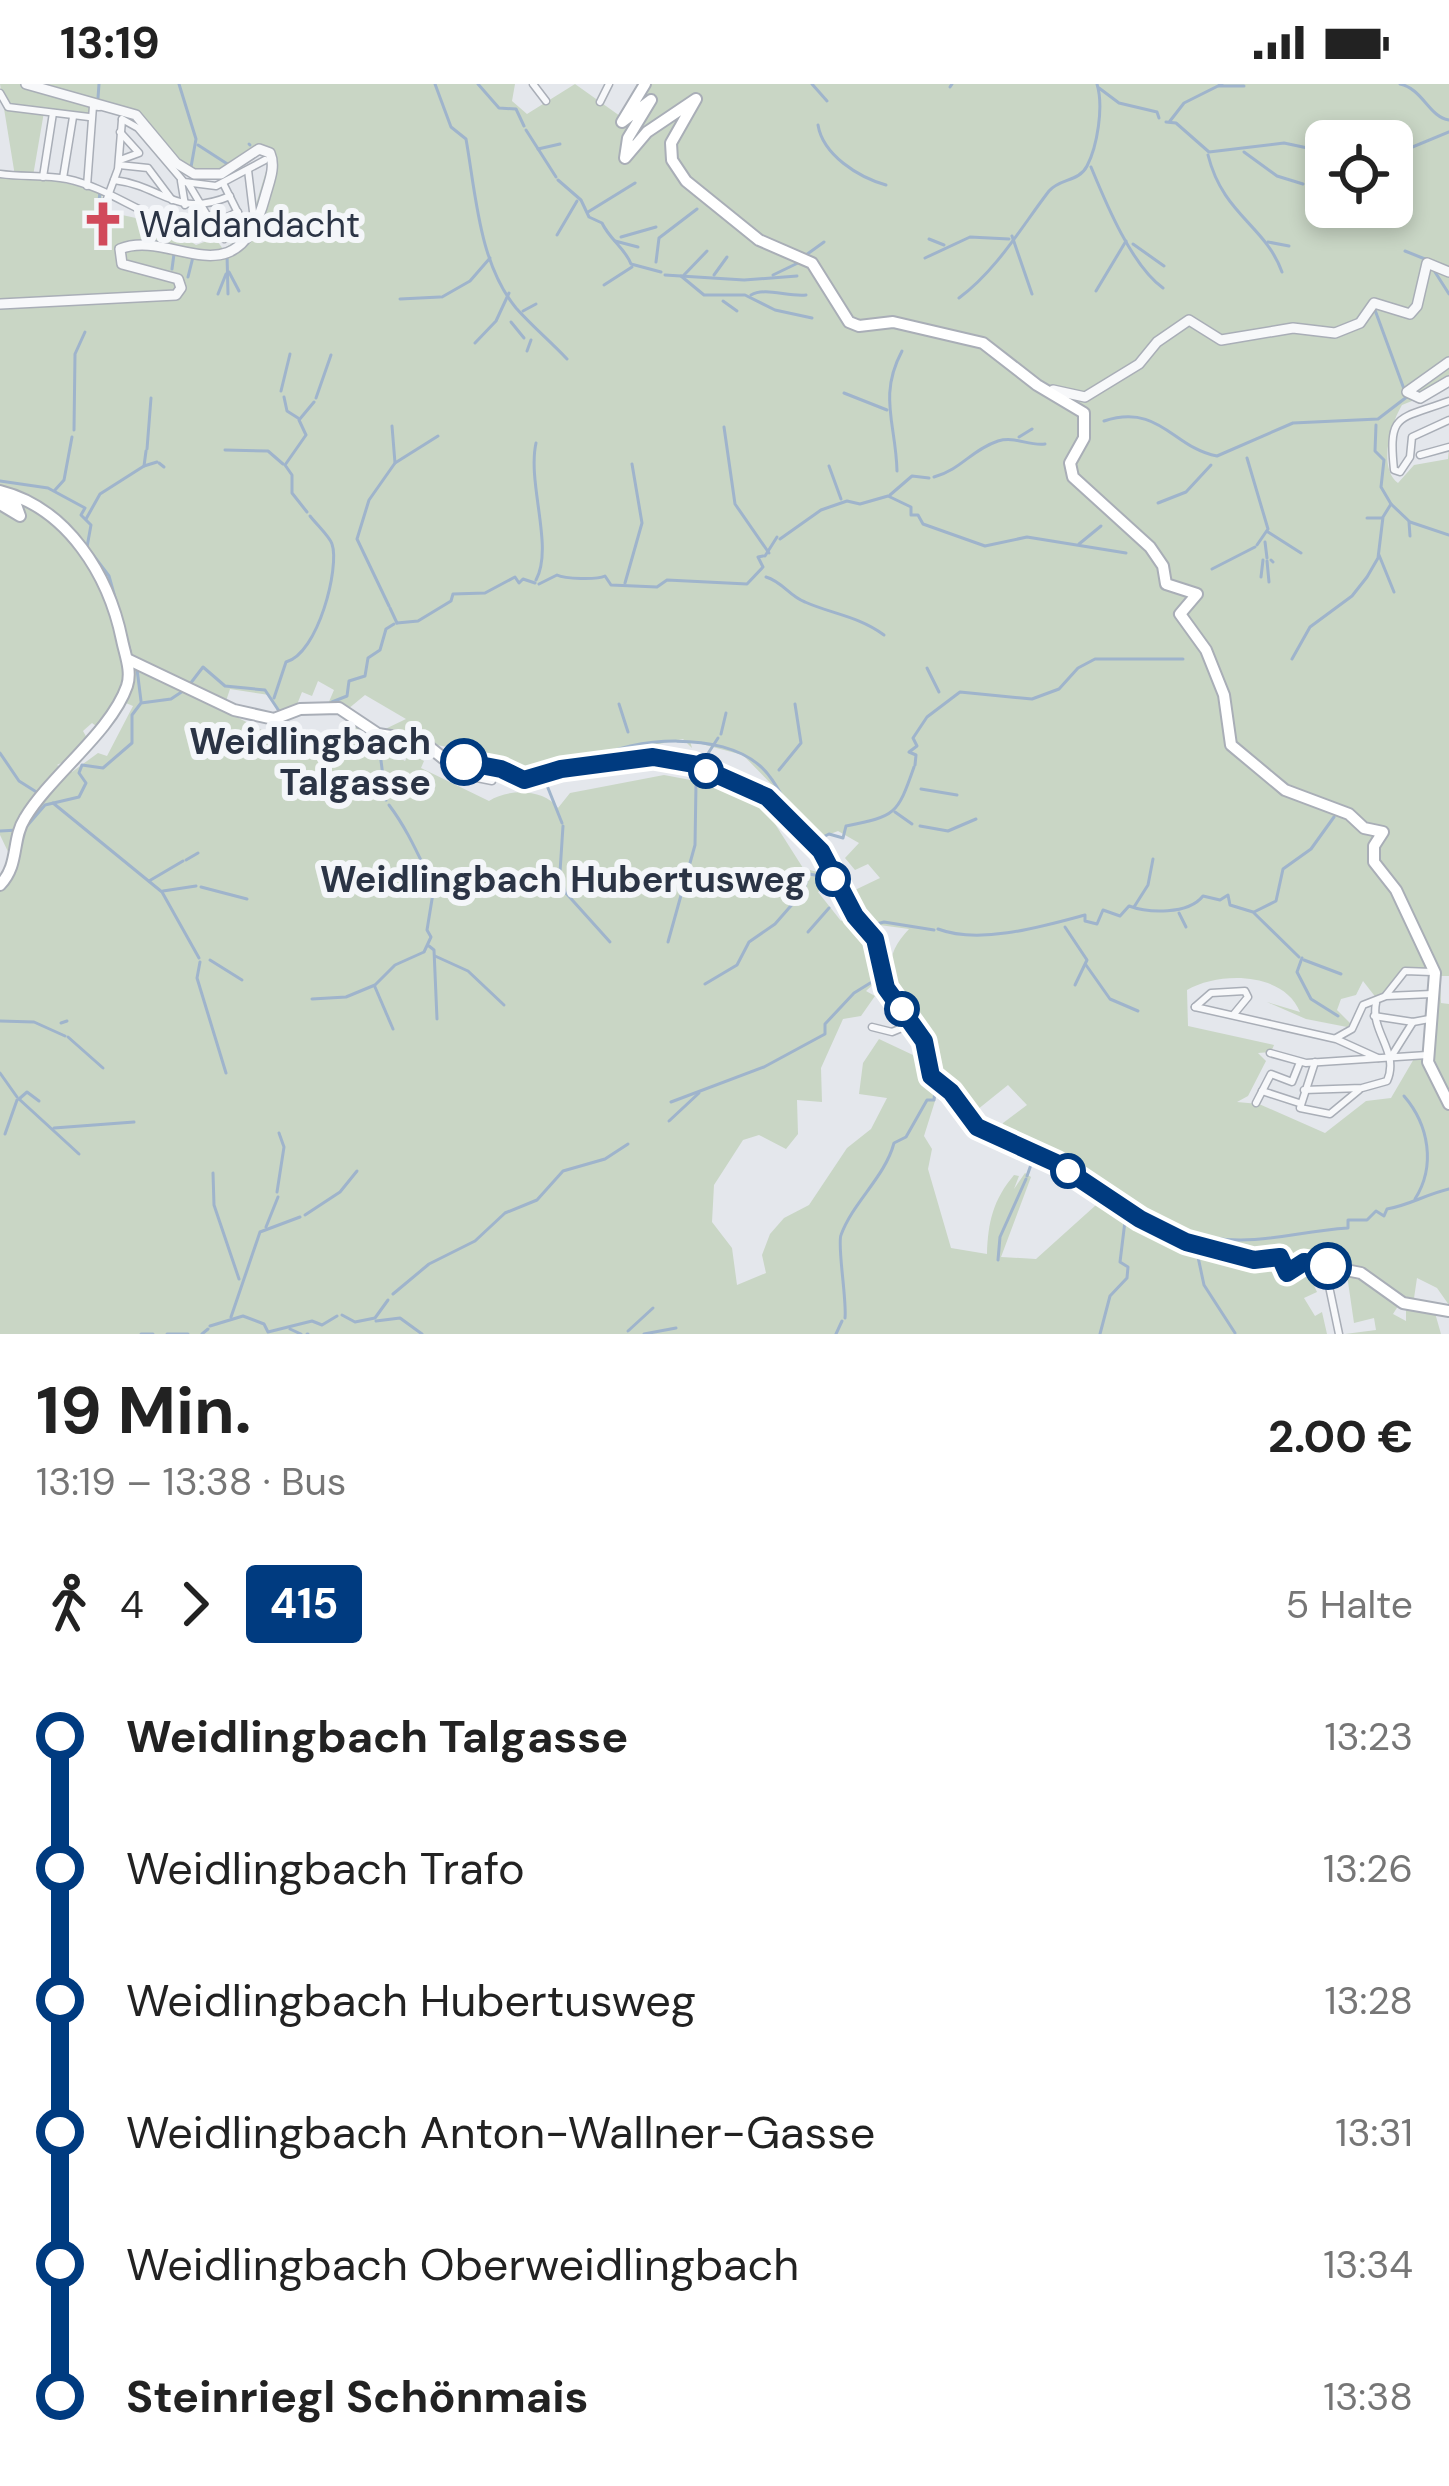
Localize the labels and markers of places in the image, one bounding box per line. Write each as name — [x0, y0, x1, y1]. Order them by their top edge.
church icon: Waldandacht — [78, 199, 128, 249]
place label: Waldandacht — [139, 201, 360, 248]
place label: Weidlingbach Talgasse — [189, 718, 431, 806]
marker: Weidlingbach Talgasse — [442, 740, 486, 784]
unlabelled marker — [690, 755, 722, 787]
place label: Weidlingbach Hubertusweg — [320, 856, 806, 903]
marker: Weidlingbach Hubertusweg — [817, 863, 849, 895]
unlabelled marker — [886, 993, 918, 1025]
unlabelled marker — [1052, 1155, 1084, 1187]
unlabelled marker — [1306, 1244, 1350, 1288]

